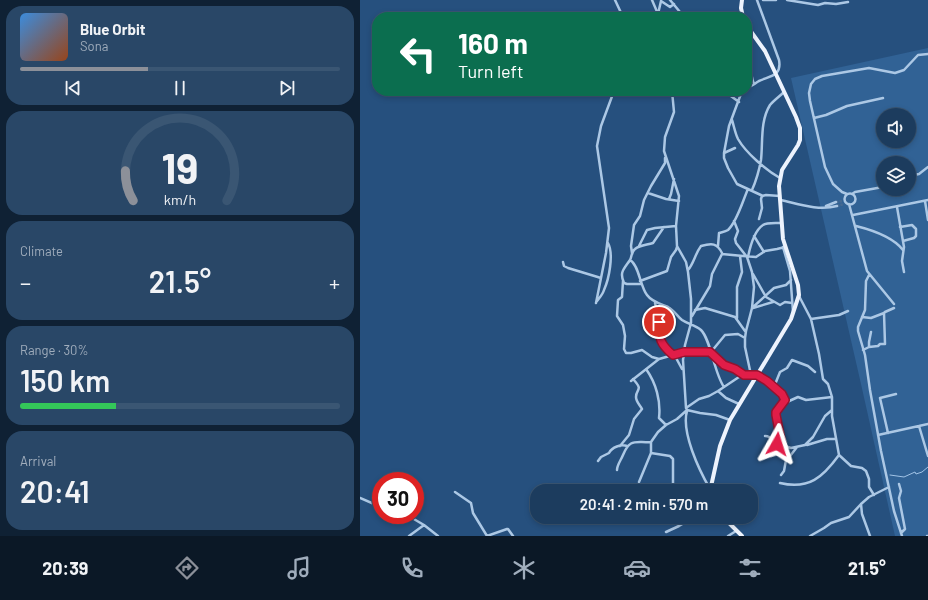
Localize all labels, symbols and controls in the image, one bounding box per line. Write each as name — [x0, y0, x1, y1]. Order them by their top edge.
text: Blue Orbit — [80, 20, 145, 38]
text: 160 m — [458, 26, 528, 60]
icon: left — [392, 28, 444, 80]
text: Sona — [80, 38, 108, 54]
text: Turn left — [458, 60, 524, 82]
icon: previous — [62, 77, 84, 99]
icon: pause — [169, 77, 191, 99]
icon: next — [276, 77, 298, 99]
map controls — [876, 108, 916, 196]
button: sound — [876, 108, 916, 148]
text: 19 — [162, 142, 198, 192]
button: layers — [876, 156, 916, 196]
text: km/h — [164, 191, 196, 208]
text: Climate — [20, 243, 63, 259]
text: 21.5° — [149, 263, 211, 299]
text: − — [20, 269, 31, 295]
text: + — [329, 269, 340, 295]
pin — [642, 305, 676, 339]
icon: arrive — [648, 311, 670, 333]
text: Range · 30% — [20, 342, 88, 358]
text: 150 km — [20, 362, 110, 398]
position arrow — [756, 423, 798, 465]
text: Arrival — [20, 453, 56, 469]
speed limit sign: 30 — [372, 472, 424, 524]
text: 20:41 — [20, 473, 90, 509]
text: 20:41 · 2 min · 570 m — [580, 495, 708, 513]
icon: directions — [173, 554, 201, 582]
icon: music — [285, 554, 313, 582]
icon: phone — [398, 554, 426, 582]
icon: climate — [510, 554, 538, 582]
icon: car — [623, 554, 651, 582]
icon: filters — [736, 554, 764, 582]
text: 20:39 — [42, 557, 88, 579]
text: 21.5° — [848, 557, 886, 579]

